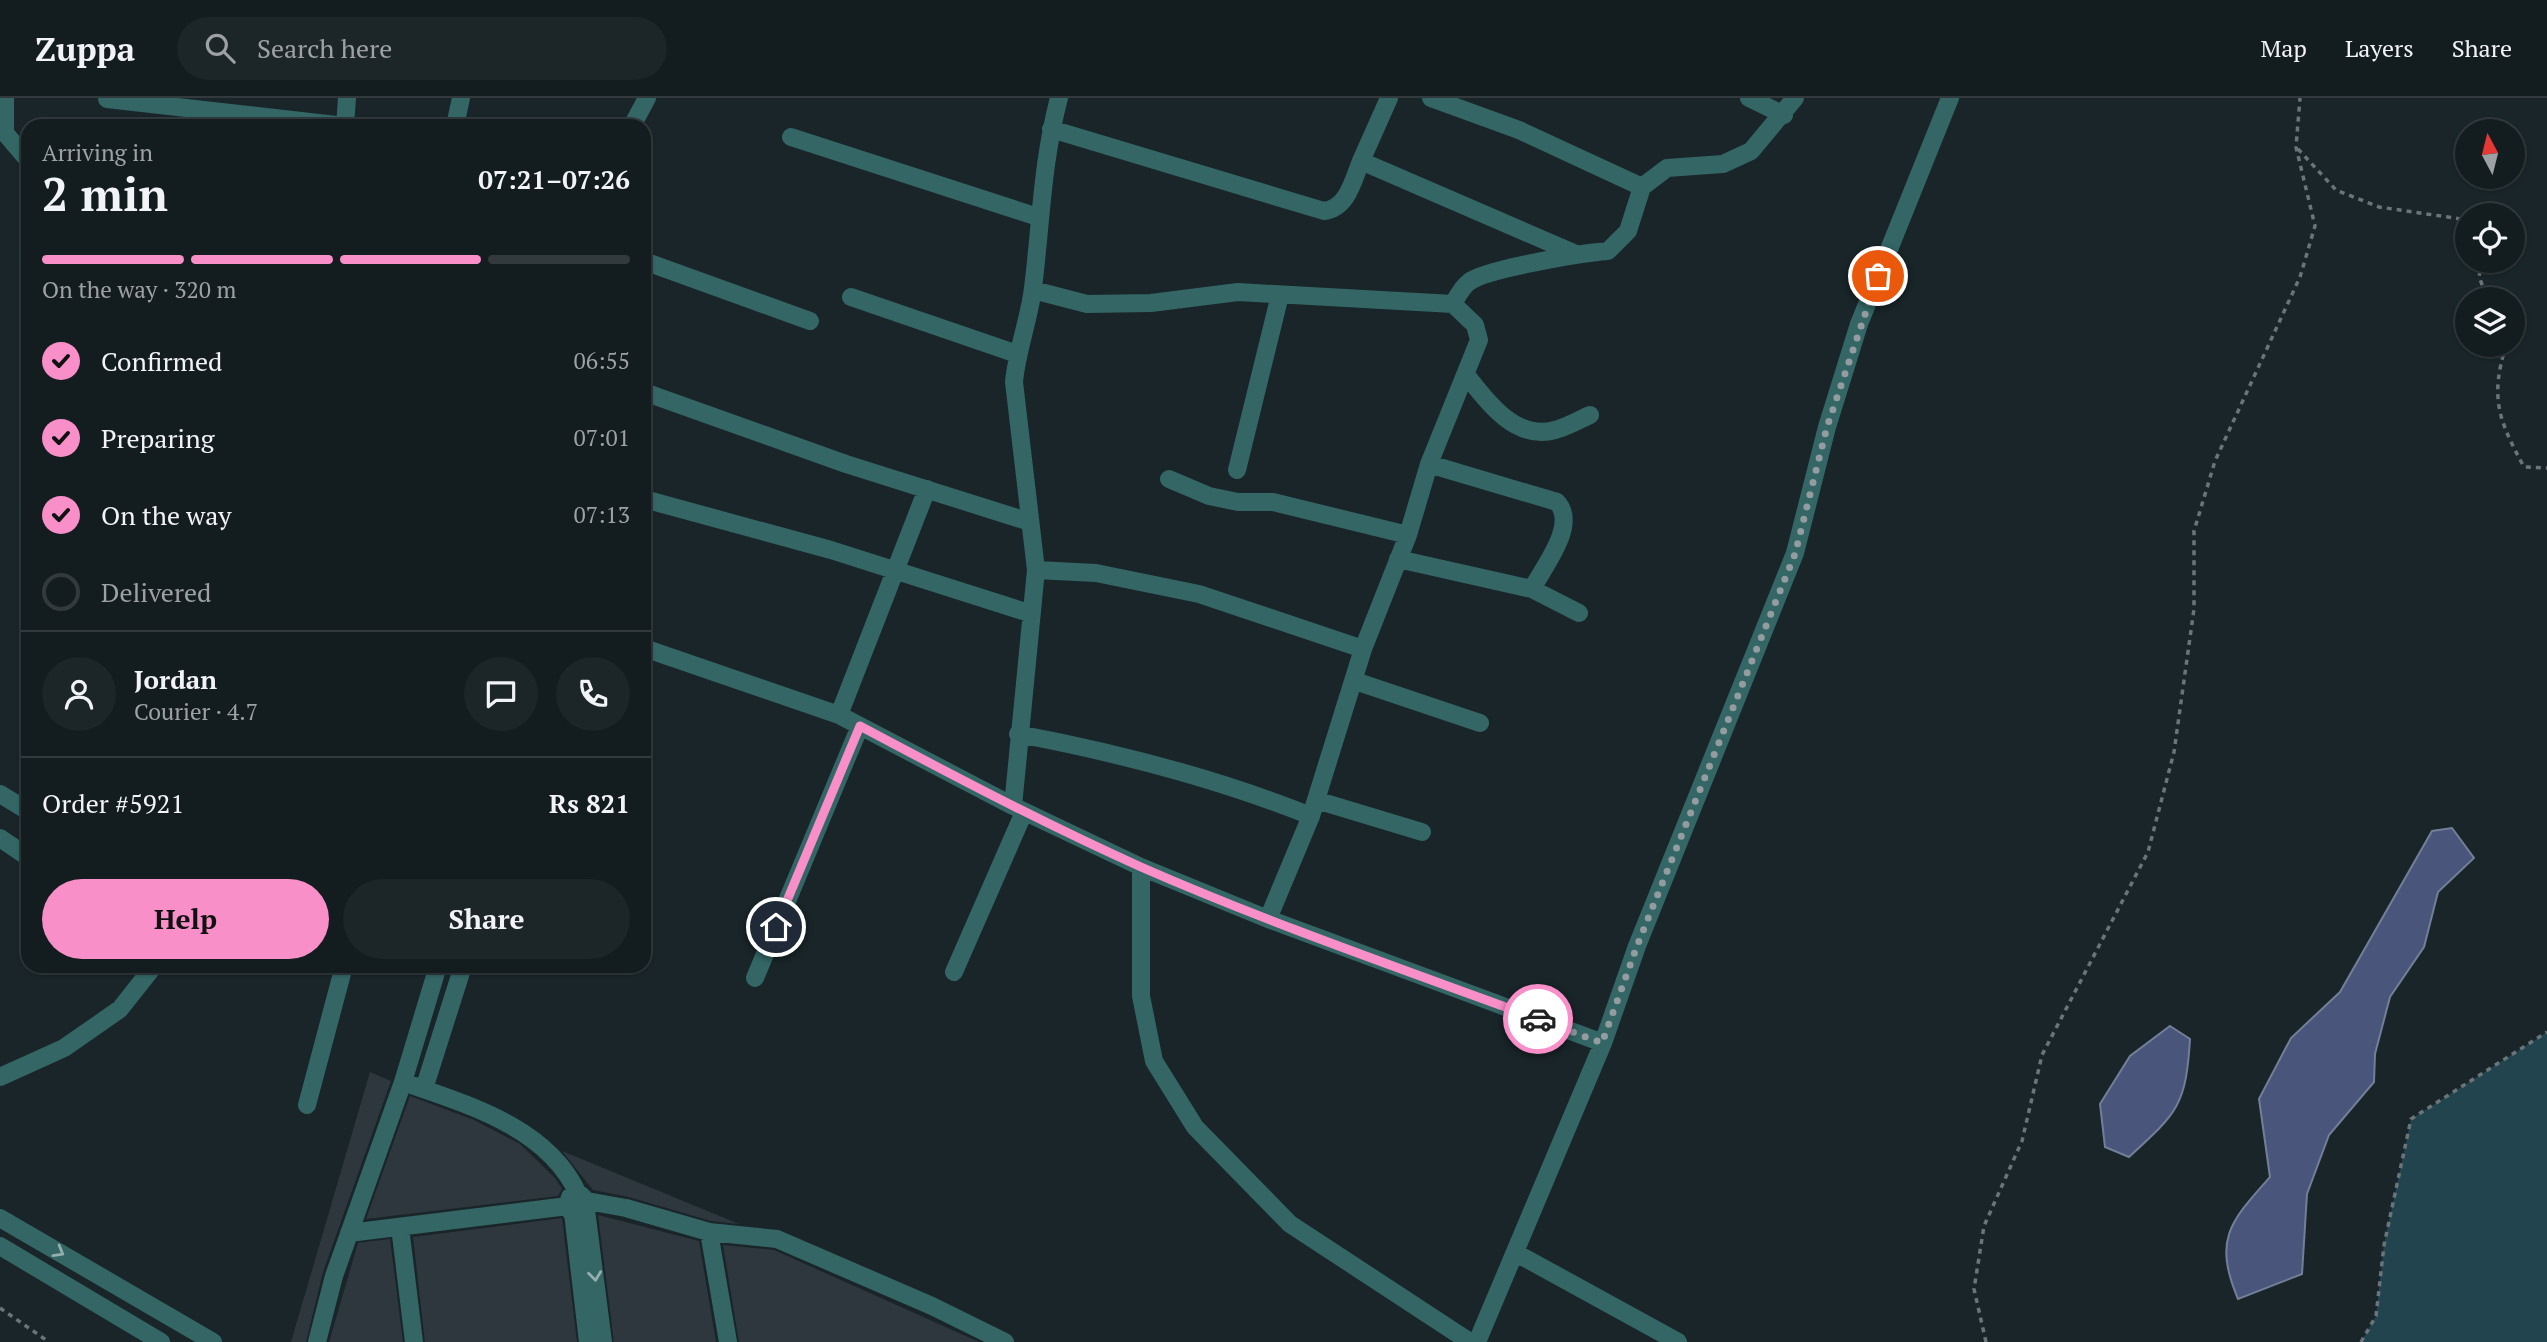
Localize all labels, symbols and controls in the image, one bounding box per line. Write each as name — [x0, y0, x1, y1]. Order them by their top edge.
search box — [177, 17, 667, 80]
text: Zuppa — [35, 27, 135, 70]
icon: search — [201, 29, 239, 67]
text: Search here — [257, 31, 392, 65]
text: Map — [2260, 32, 2307, 64]
text: Layers — [2345, 32, 2414, 64]
text: Share — [2452, 32, 2512, 64]
north arrow — [2455, 119, 2525, 189]
map controls — [2455, 119, 2525, 357]
text: Arriving in — [42, 137, 153, 168]
text: 07:21–07:26 — [478, 162, 630, 196]
text: 2 min — [42, 163, 168, 224]
button: locate — [2455, 203, 2525, 273]
pin — [1848, 246, 1908, 306]
icon: bag — [1859, 257, 1897, 295]
text: On the way · 320 m — [42, 274, 236, 305]
button: layers — [2455, 287, 2525, 357]
icon: check — [42, 342, 80, 380]
text: Confirmed — [101, 344, 222, 378]
text: 06:55 — [573, 345, 630, 376]
icon: check — [42, 419, 80, 457]
text: Preparing — [101, 421, 214, 455]
text: 07:01 — [573, 422, 630, 453]
icon: check — [42, 496, 80, 534]
text: On the way — [101, 498, 232, 532]
text: 07:13 — [573, 499, 630, 530]
text: Delivered — [101, 575, 211, 609]
button: person — [42, 657, 116, 731]
button: chat — [464, 657, 538, 731]
button: phone — [556, 657, 630, 731]
text: Jordan — [134, 662, 217, 696]
text: Courier · 4.7 — [134, 696, 258, 727]
text: Order #5921 — [42, 786, 184, 820]
text: Rs 821 — [549, 786, 630, 820]
button: Help — [42, 879, 329, 959]
button: Share — [343, 879, 630, 959]
pin — [746, 897, 806, 957]
icon: home — [757, 908, 795, 946]
courier — [1503, 984, 1573, 1054]
icon: car — [1519, 1000, 1557, 1038]
one-way arrow — [51, 1244, 64, 1257]
one-way arrow — [587, 1270, 602, 1282]

